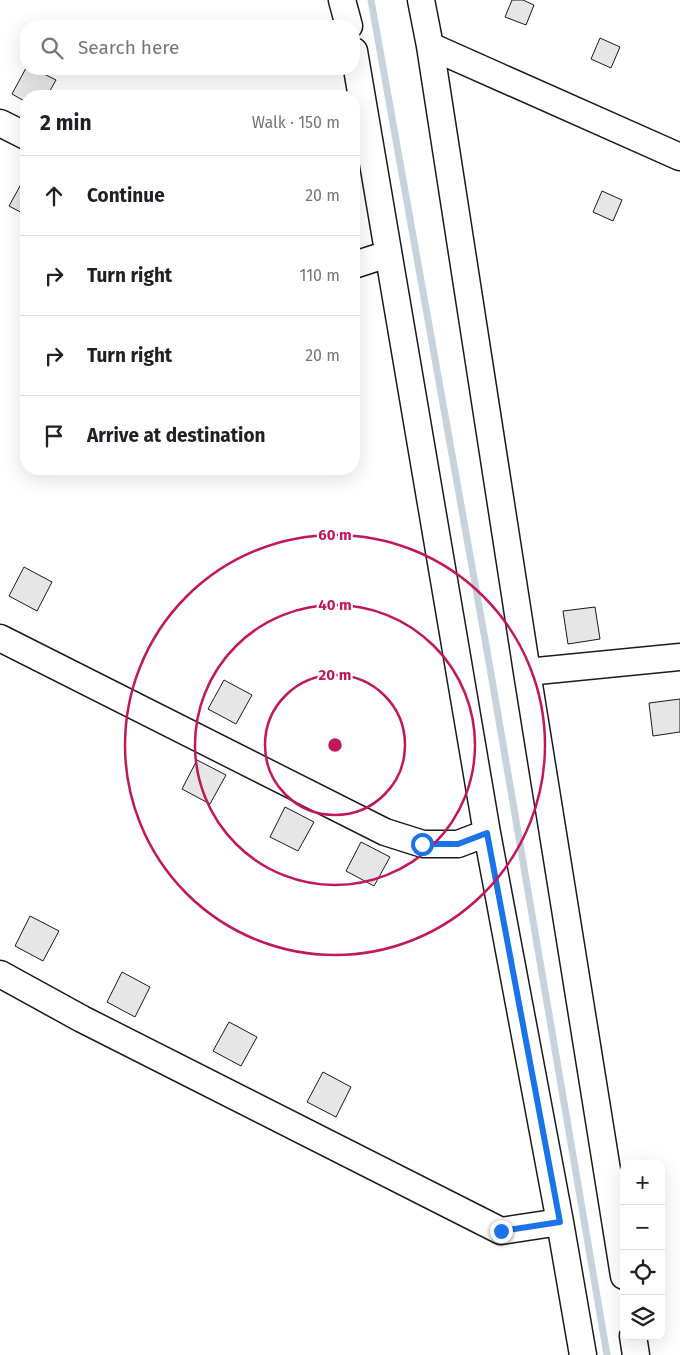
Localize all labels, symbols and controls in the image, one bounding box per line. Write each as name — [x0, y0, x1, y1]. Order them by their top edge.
search box — [20, 20, 360, 75]
icon: search — [38, 34, 66, 62]
text: Search here — [78, 36, 179, 59]
text: 2 min — [40, 110, 92, 136]
text: Walk · 150 m — [252, 113, 340, 132]
icon: ahead — [40, 182, 68, 210]
text: Continue — [87, 184, 165, 207]
text: 20 m — [305, 186, 340, 205]
icon: right — [40, 262, 68, 290]
text: Turn right — [87, 264, 172, 287]
text: 110 m — [299, 266, 340, 285]
icon: right — [40, 342, 68, 370]
text: Turn right — [87, 344, 172, 367]
text: 20 m — [305, 346, 340, 365]
icon: arrive — [40, 422, 68, 450]
text: Arrive at destination — [87, 424, 266, 447]
text: 60 m — [318, 526, 352, 544]
text: 40 m — [318, 596, 352, 614]
text: 20 m — [319, 666, 351, 684]
centre of rings — [326, 736, 344, 754]
route start — [411, 833, 434, 856]
map controls — [620, 1160, 665, 1340]
button: + — [620, 1160, 665, 1205]
button: − — [620, 1205, 665, 1250]
route end — [490, 1220, 513, 1243]
button: locate — [620, 1250, 665, 1295]
button: layers — [620, 1295, 665, 1340]

